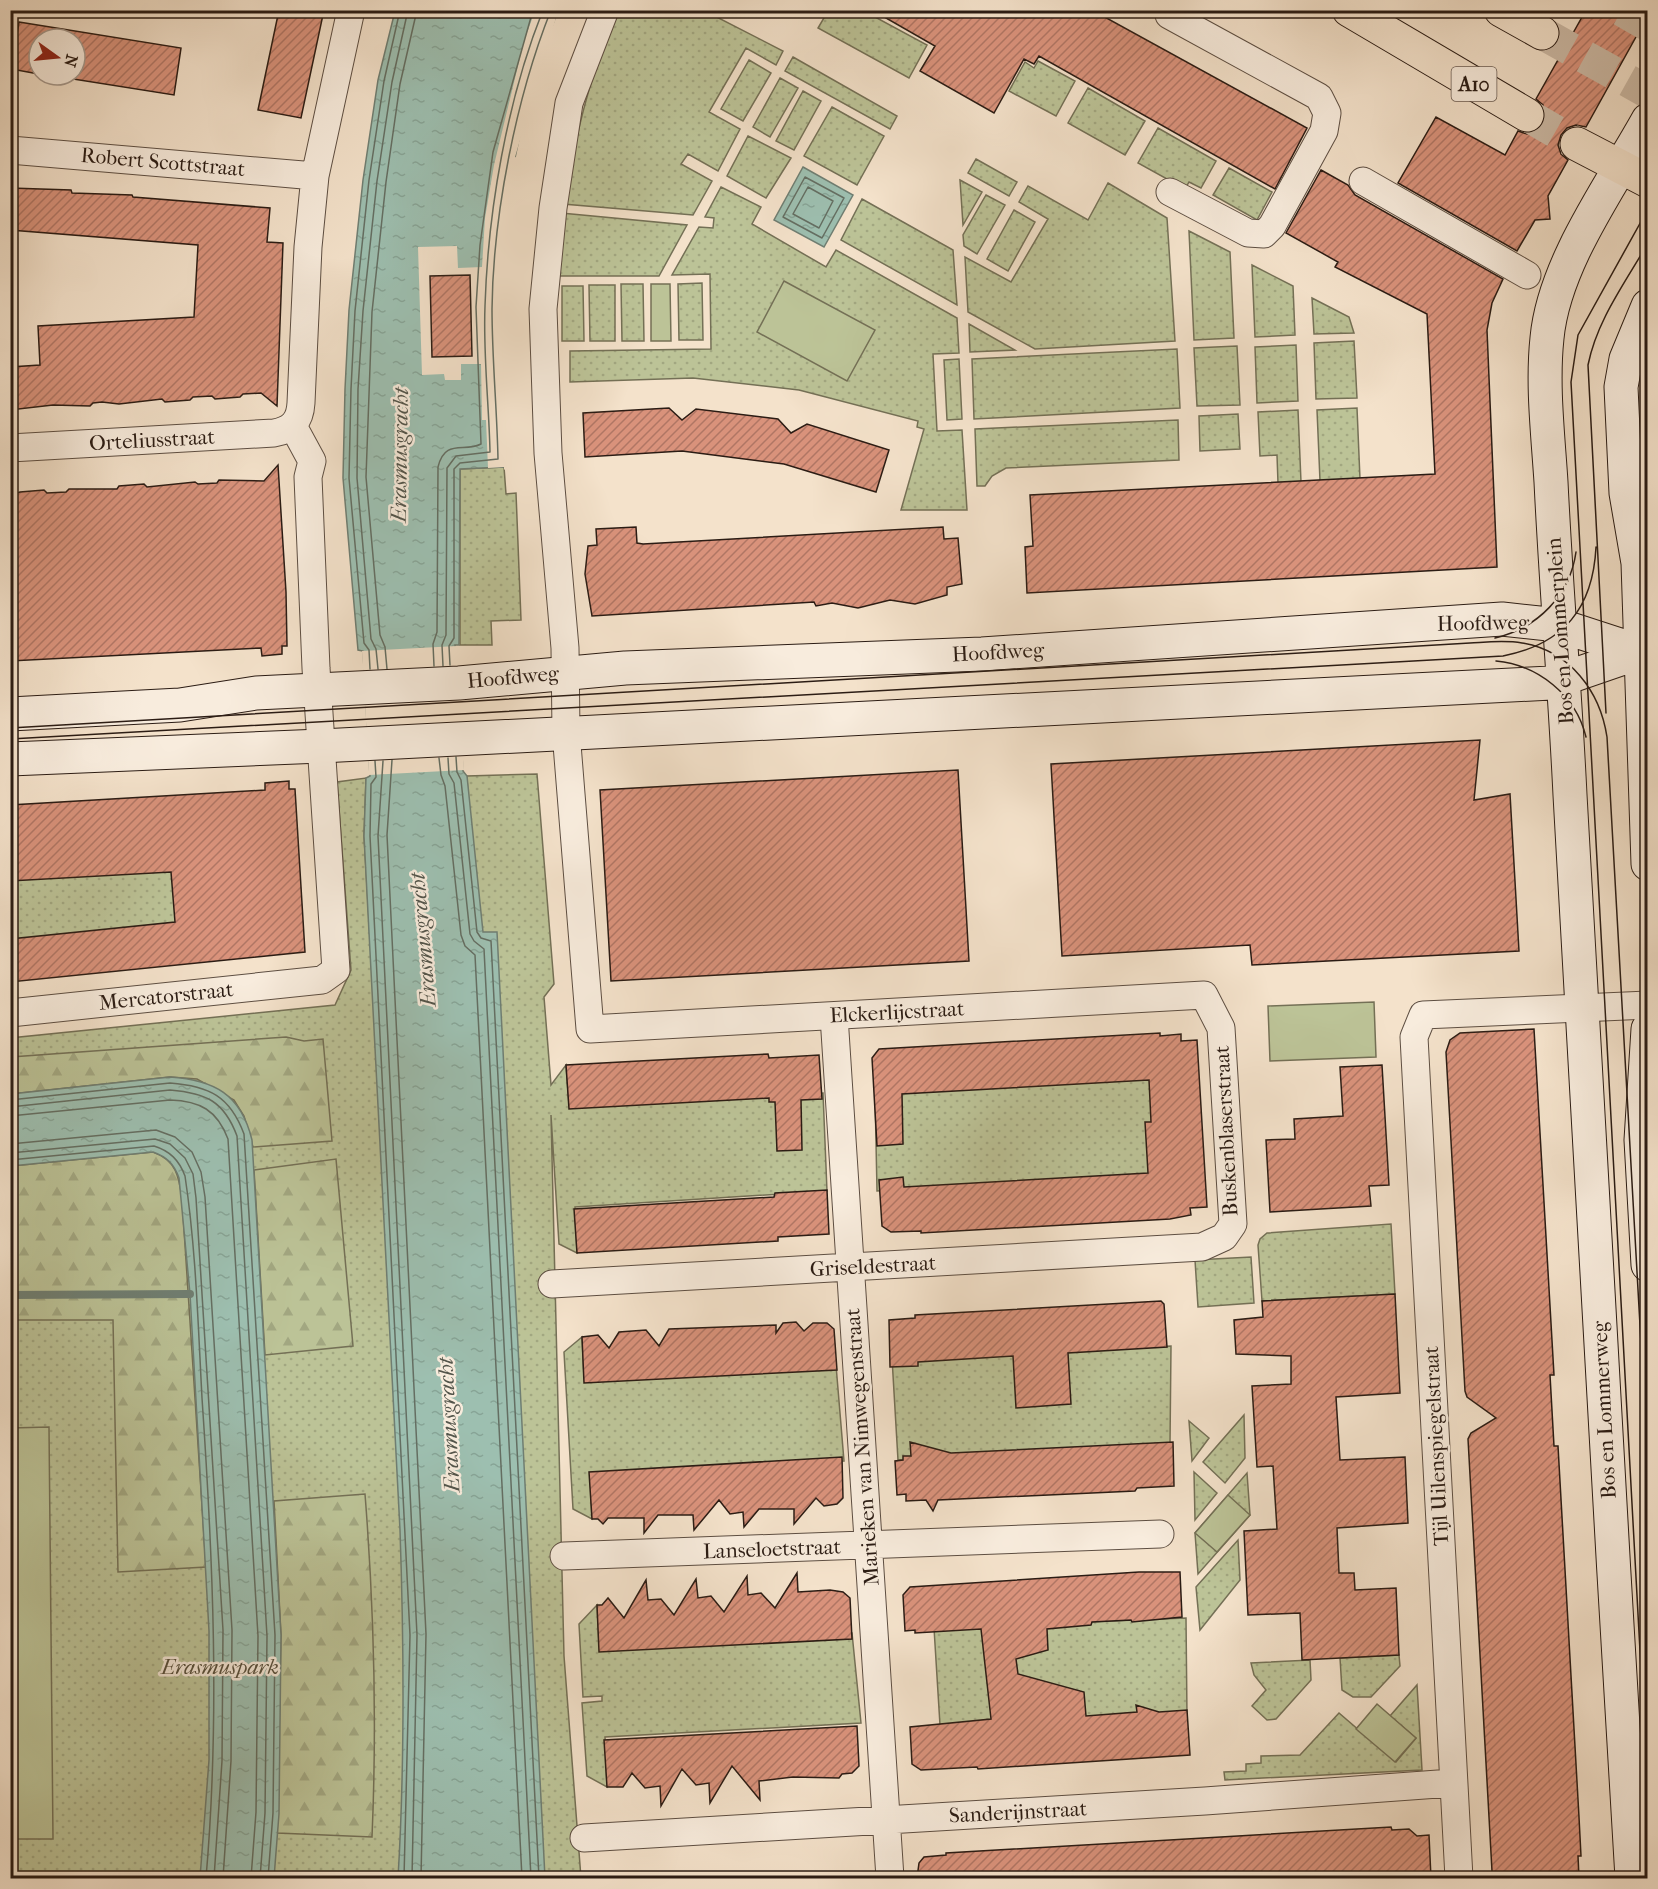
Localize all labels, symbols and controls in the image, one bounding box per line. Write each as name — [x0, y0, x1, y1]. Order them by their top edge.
north arrow — [27, 27, 87, 87]
text: N — [60, 52, 82, 70]
road number: A10 — [1452, 67, 1496, 101]
street label: Robert Scottstraat — [80, 143, 247, 181]
water label: Erasmusgracht — [386, 386, 414, 525]
street label: Orteliusstraat — [88, 425, 216, 455]
street label: Bos en Lommerplein — [1541, 537, 1579, 725]
street label: Hoofdweg — [1437, 610, 1530, 636]
street label: Hoofdweg — [951, 638, 1045, 666]
street label: Hoofdweg — [466, 661, 561, 693]
water label: Erasmusgracht — [404, 870, 442, 1010]
street label: Mercatorstraat — [98, 977, 235, 1015]
street label: Elckerlijcstraat — [829, 996, 966, 1028]
street label: Buskenblaserstraat — [1210, 1045, 1242, 1217]
street label: Griseldestraat — [809, 1251, 937, 1281]
street label: Marieken van Nimwegenstraat — [840, 1307, 884, 1586]
street label: Bos en Lommerweg — [1587, 1320, 1621, 1500]
street label: Tijl Uilenspiegelstraat — [1419, 1345, 1453, 1547]
water label: Erasmusgracht — [432, 1356, 466, 1495]
street label: Lanseloetstraat — [703, 1535, 842, 1563]
park label: Erasmuspark — [159, 1655, 279, 1679]
street label: Sanderijnstraat — [948, 1796, 1088, 1828]

